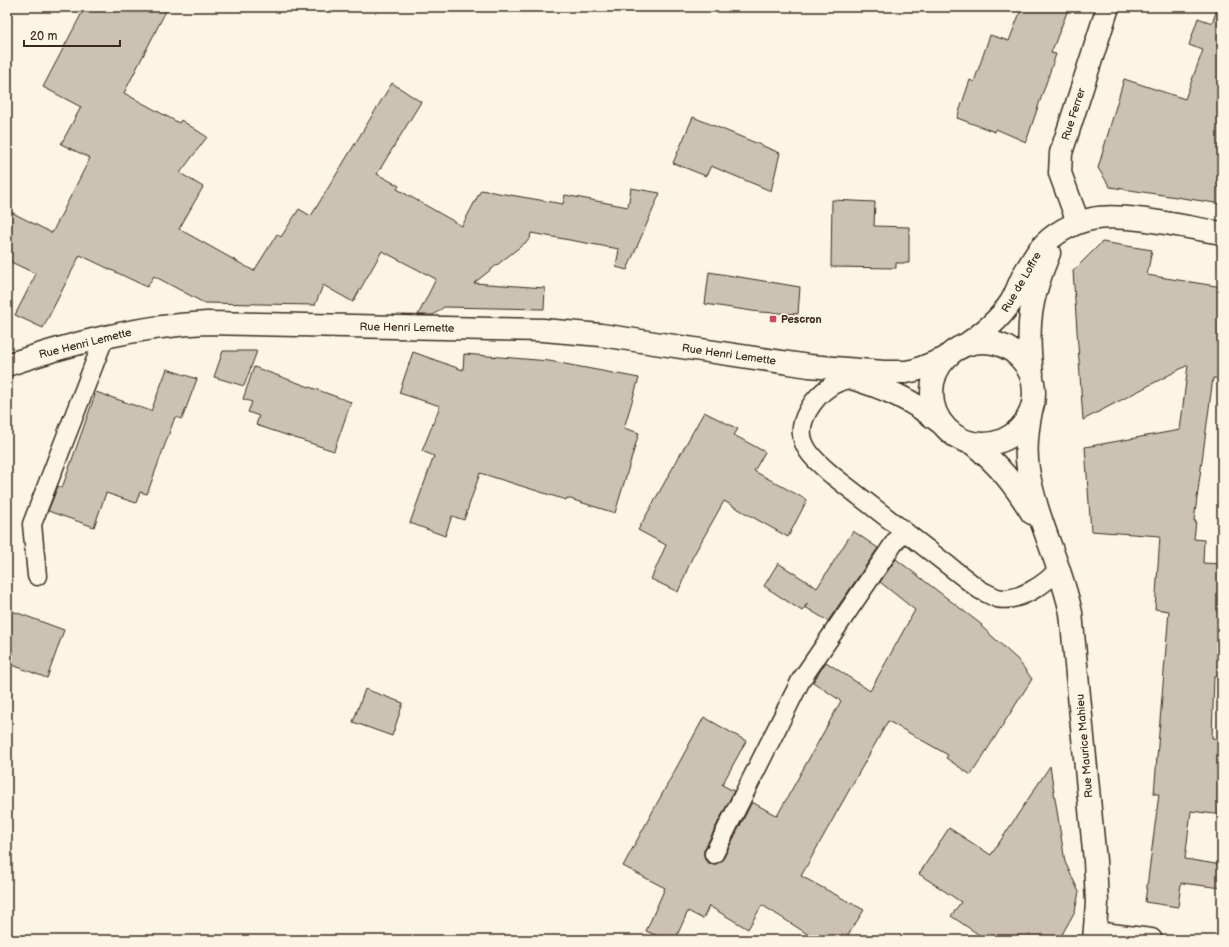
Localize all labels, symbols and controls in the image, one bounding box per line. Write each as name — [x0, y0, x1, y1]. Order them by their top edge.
scale bar — [24, 22, 120, 48]
text: 20 m — [30, 29, 57, 44]
street label: Rue Ferrer — [1059, 85, 1088, 142]
street label: Rue de Loffre — [999, 249, 1044, 315]
place label: Pescron — [781, 313, 822, 326]
marker: Pescron — [768, 314, 778, 324]
street label: Rue Henri Lemette — [359, 320, 455, 335]
street label: Rue Henri Lemette — [38, 326, 133, 361]
street label: Rue Henri Lemette — [681, 341, 777, 368]
street label: Rue Maurice Mahieu — [1073, 693, 1096, 798]

